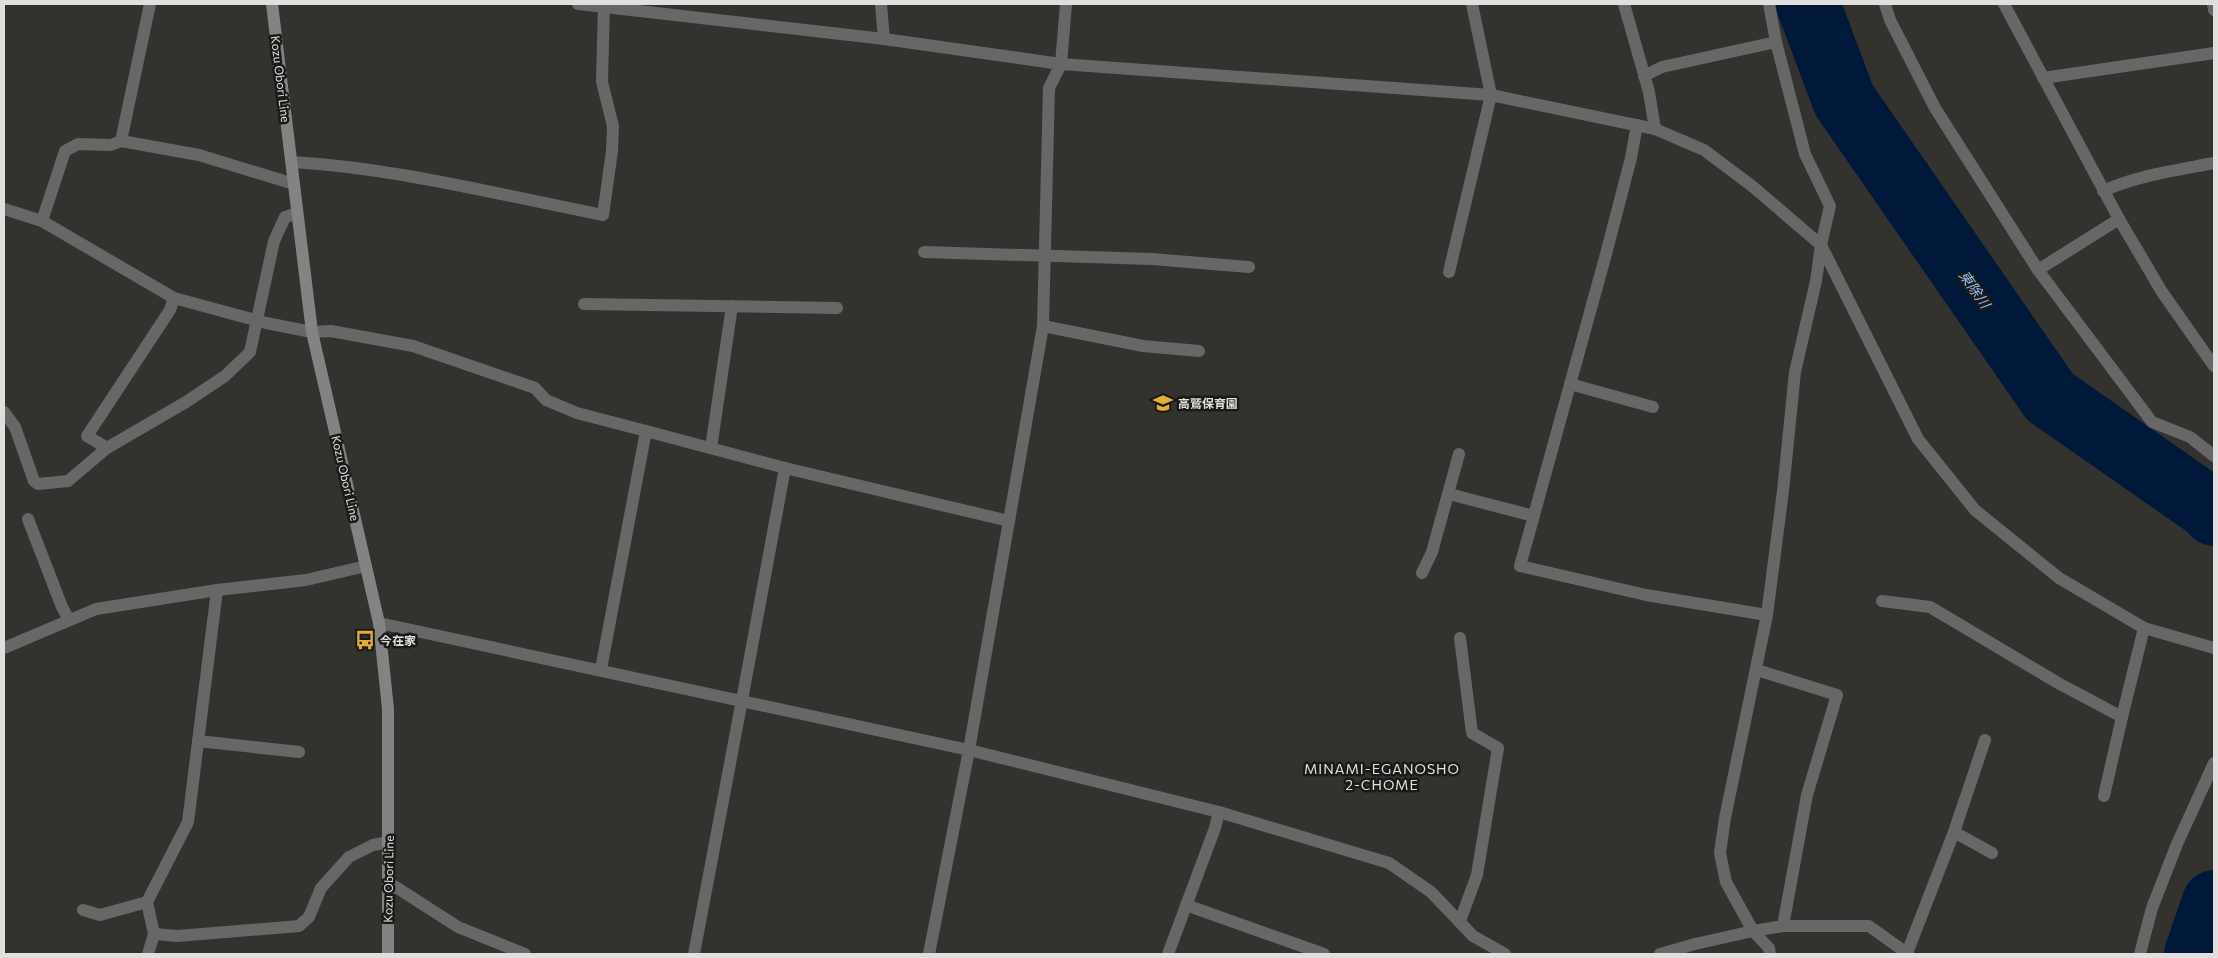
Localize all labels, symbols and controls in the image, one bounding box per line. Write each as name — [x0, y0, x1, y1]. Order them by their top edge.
street label: Kozu Obori Line — [269, 35, 293, 123]
water label: 東除川 — [1956, 267, 1995, 313]
school or university icon: 高鷲保育園 — [1152, 392, 1174, 414]
place label: 高鷲保育園 — [1178, 396, 1238, 410]
street label: Kozu Obori Line — [329, 434, 363, 522]
bus stop icon: 今在家 — [354, 629, 376, 651]
place label: 今在家 — [380, 633, 416, 647]
district label: MINAMI-EGANOSHO 2-CHOME — [1304, 760, 1460, 793]
street label: Kozu Obori Line — [380, 835, 396, 923]

